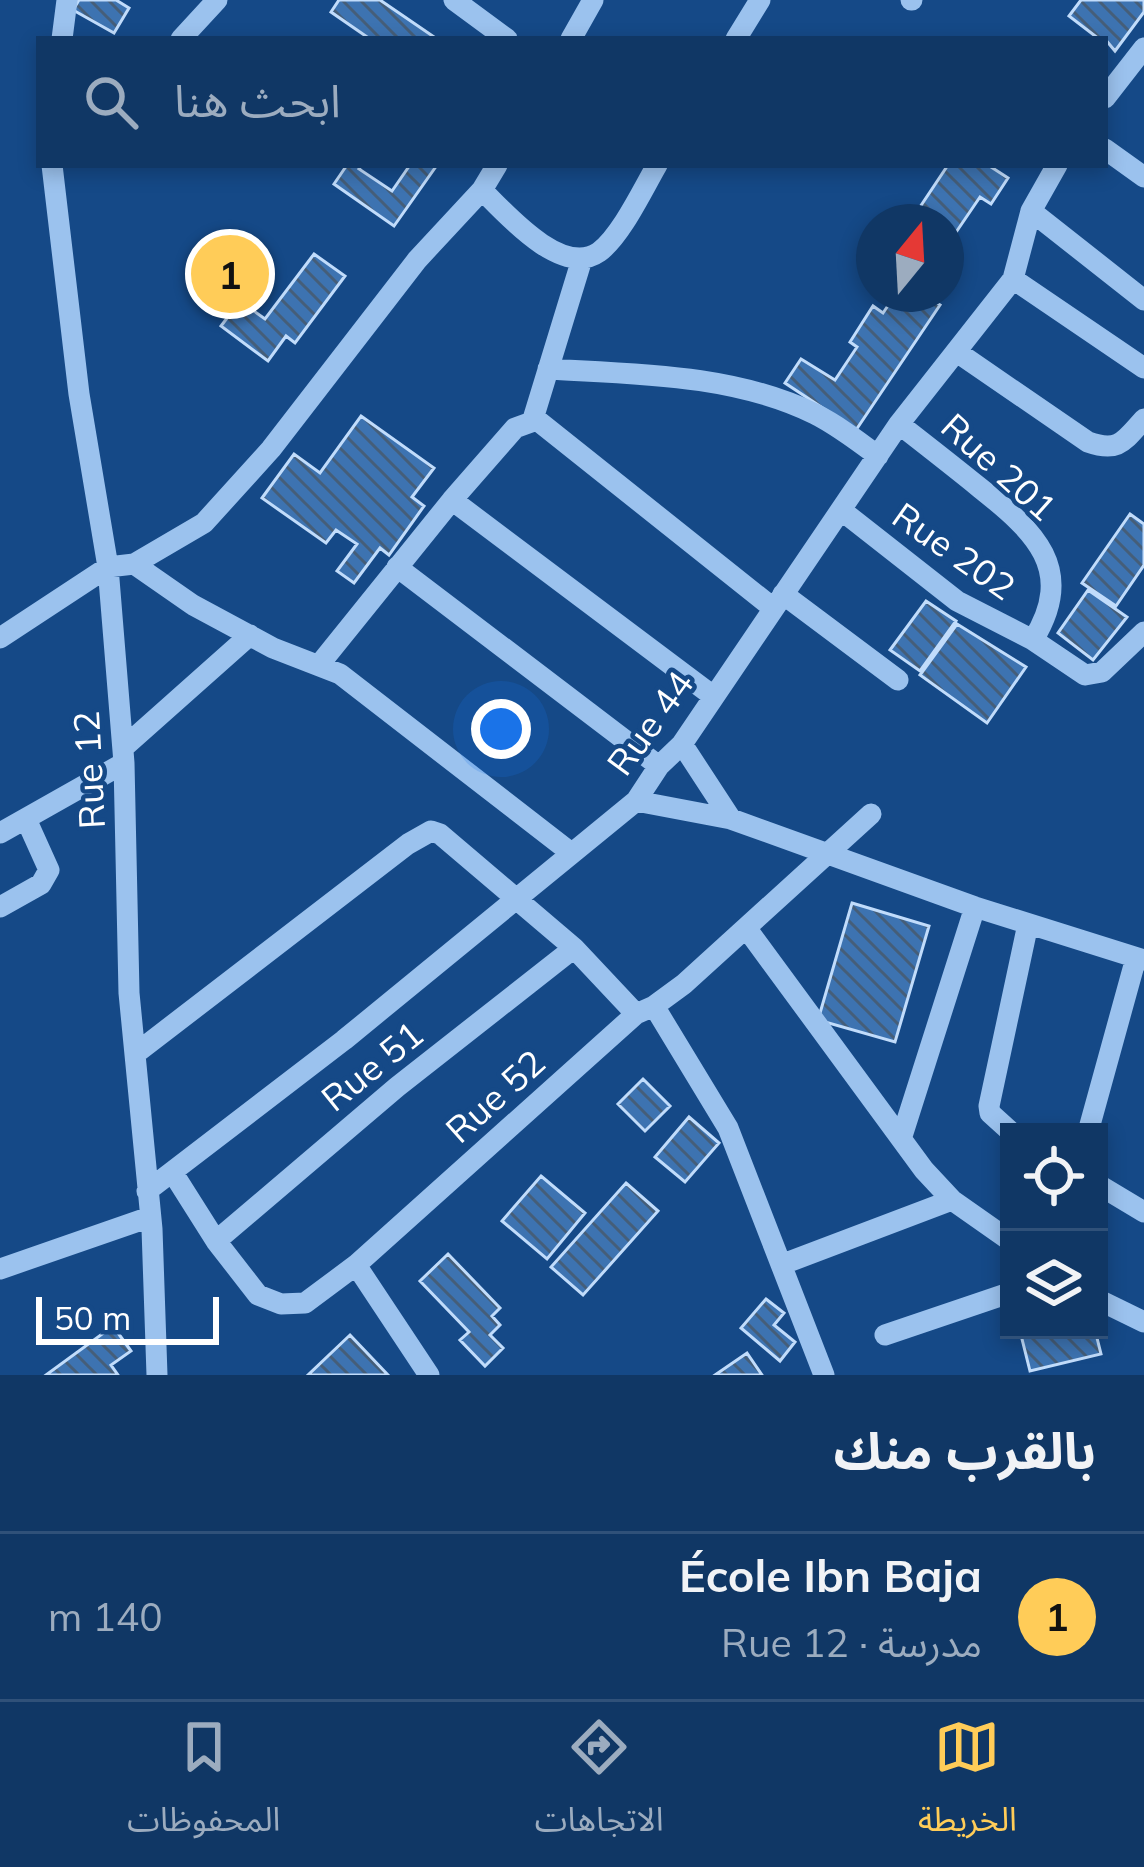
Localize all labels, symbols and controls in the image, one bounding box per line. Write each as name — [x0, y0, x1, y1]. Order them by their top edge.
search box — [36, 36, 1108, 168]
icon: search — [78, 69, 144, 135]
text: ابحث هنا — [174, 72, 341, 128]
north arrow — [856, 204, 964, 312]
pin: 1 — [191, 229, 269, 319]
street label: Rue 201 — [932, 403, 1066, 530]
street label: Rue 202 — [884, 492, 1024, 609]
street label: Rue 44 — [597, 662, 702, 784]
your location — [471, 699, 531, 759]
street label: Rue 12 — [63, 710, 114, 830]
street label: Rue 51 — [312, 1011, 432, 1120]
street label: Rue 52 — [436, 1039, 554, 1152]
map controls — [1000, 1123, 1108, 1339]
button: locate — [1000, 1123, 1108, 1231]
button: layers — [1000, 1231, 1108, 1339]
scale bar — [36, 1291, 219, 1344]
text: 50 m — [54, 1297, 131, 1338]
text: بالقرب منك — [833, 1418, 1096, 1482]
text: École Ibn Baja — [679, 1547, 982, 1603]
text: 140 m — [48, 1592, 163, 1641]
text: 1 — [1045, 1592, 1069, 1641]
text: مدرسة · Rue 12 — [721, 1618, 982, 1667]
tab: المحفوظات — [127, 1714, 280, 1855]
tab: الاتجاهات — [535, 1714, 664, 1855]
tab: الخريطة — [918, 1714, 1017, 1855]

